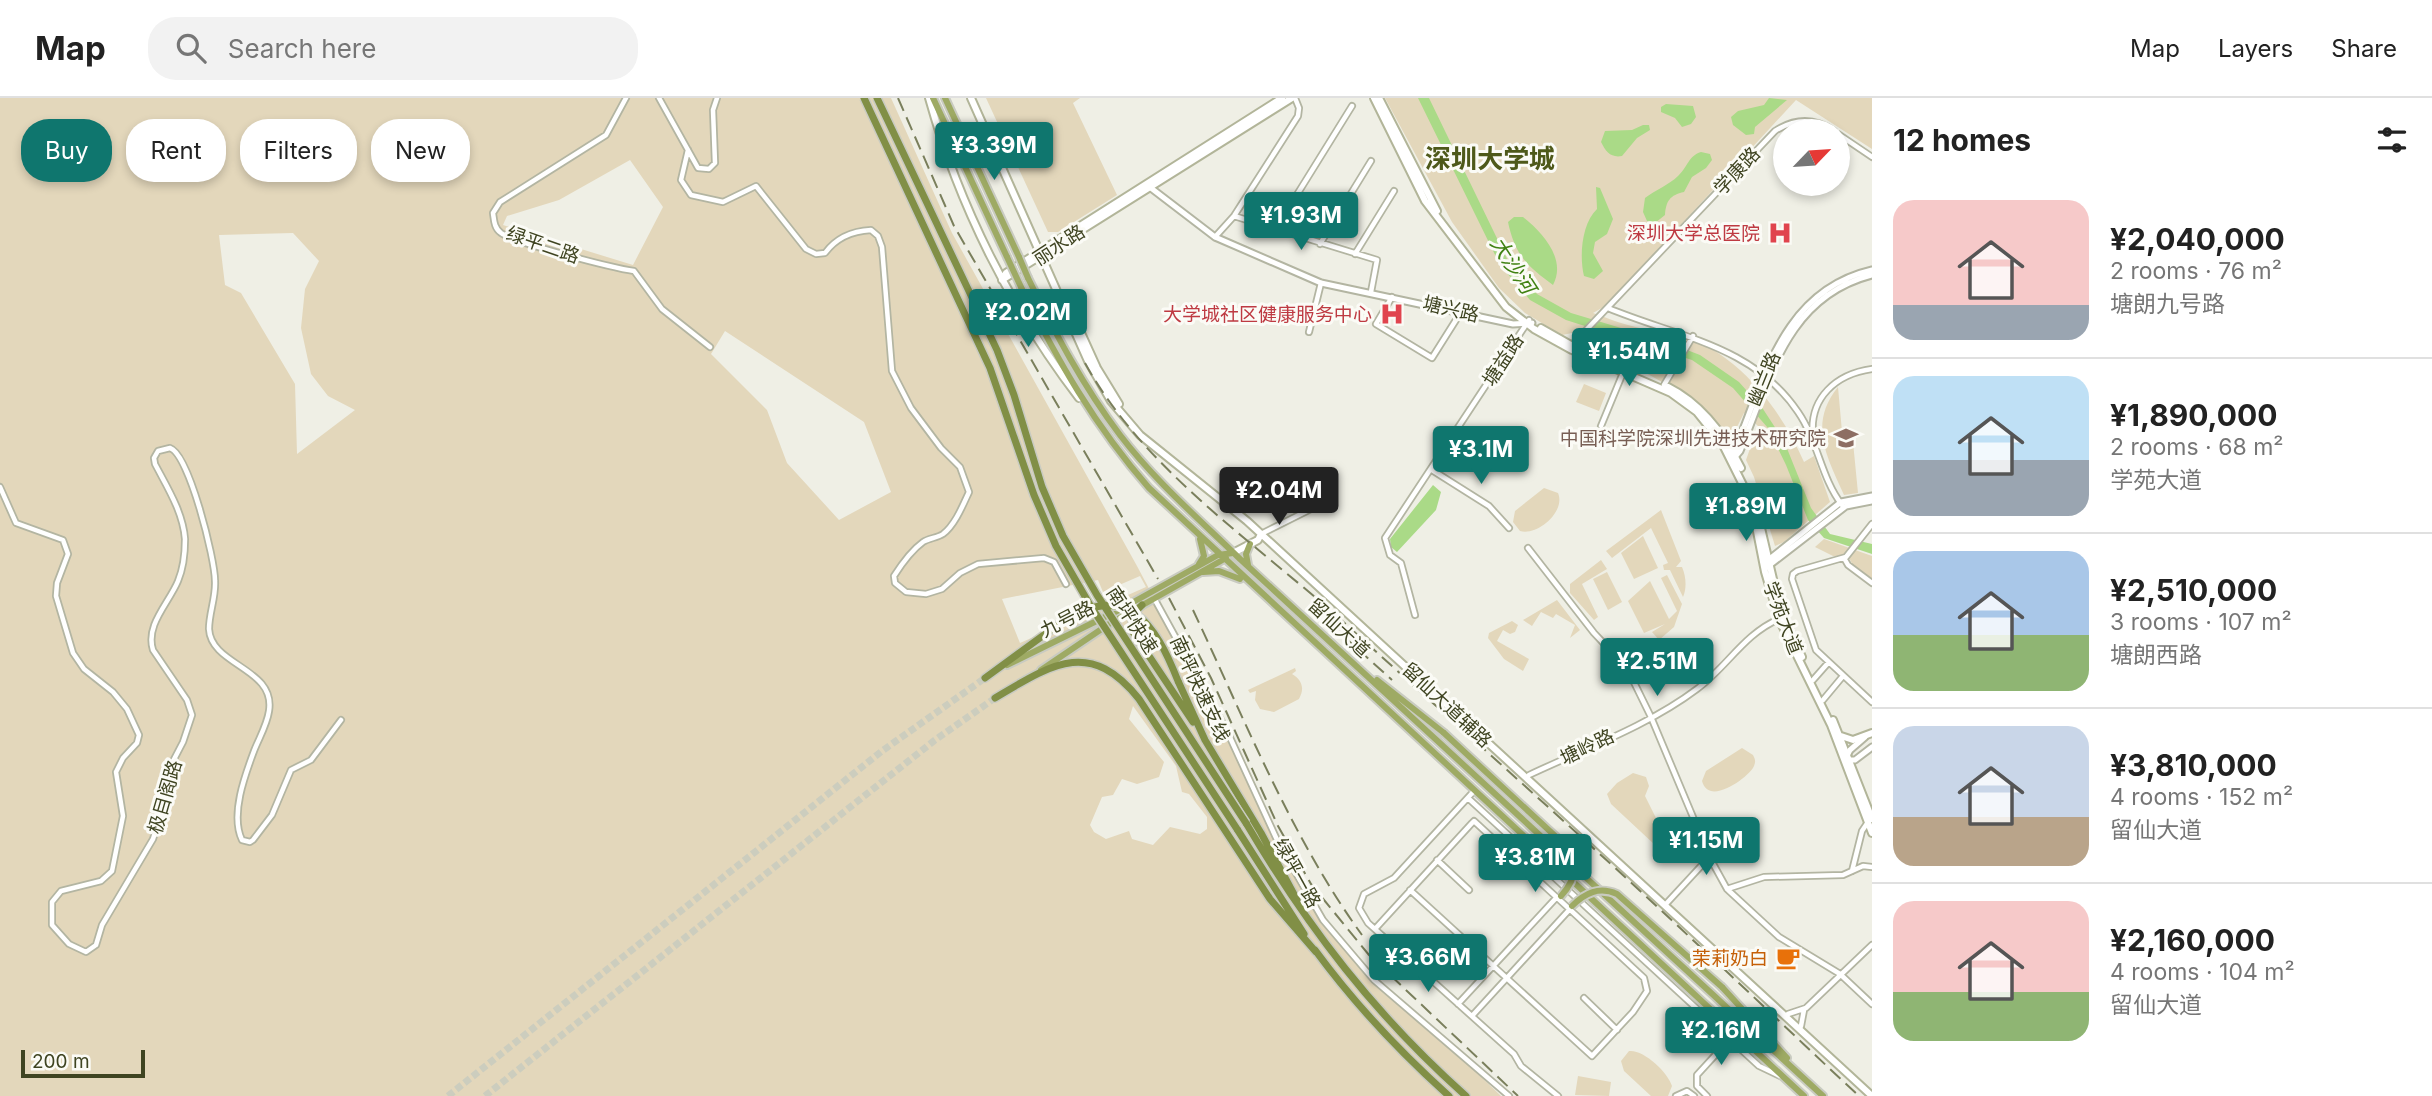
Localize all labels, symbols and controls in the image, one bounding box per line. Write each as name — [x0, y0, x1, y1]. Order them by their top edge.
search box — [148, 17, 638, 80]
text: Map — [35, 28, 106, 68]
icon: search — [172, 29, 210, 67]
text: Search here — [228, 33, 376, 64]
text: Map — [2130, 34, 2180, 63]
text: Layers — [2218, 34, 2293, 63]
text: Share — [2331, 34, 2397, 63]
chip: Buy — [21, 119, 112, 182]
chip: Rent — [126, 119, 226, 182]
chip: Filters — [240, 119, 357, 182]
chip: New — [371, 119, 470, 182]
north arrow — [1773, 119, 1850, 196]
map controls — [1773, 119, 1850, 196]
icon: filters — [2373, 121, 2411, 159]
pin: ¥3.39M — [937, 122, 1051, 182]
text: 12 homes — [1893, 122, 2031, 158]
text: ¥3.39M — [951, 131, 1037, 159]
street label: 学康路 — [1709, 142, 1765, 200]
district label: 深圳大学城 — [1425, 143, 1555, 174]
pin: ¥1.93M — [1244, 192, 1358, 252]
text: ¥1.93M — [1260, 201, 1342, 229]
hospital icon: 深圳大学总医院 — [1766, 219, 1794, 247]
street label: 丽水路 — [1029, 220, 1089, 270]
text: ¥2,040,000 — [2110, 221, 2285, 257]
street label: 绿平二路 — [503, 222, 583, 268]
place label: 深圳大学总医院 — [1627, 222, 1760, 245]
icon: home — [1949, 228, 2033, 312]
water label: 大沙河 — [1485, 232, 1543, 302]
text: 2 rooms · 76 m² — [2110, 257, 2282, 285]
pin: ¥2.02M — [971, 289, 1085, 349]
text: 塘朗九号路 — [2110, 290, 2225, 318]
street label: 塘兴路 — [1421, 291, 1481, 327]
text: ¥2.02M — [985, 298, 1071, 326]
hospital icon: 大学城社区健康服务中心 — [1378, 300, 1406, 328]
place label: 大学城社区健康服务中心 — [1163, 303, 1372, 326]
pin: ¥1.54M — [1572, 328, 1686, 388]
street label: 塘益路 — [1478, 330, 1528, 390]
text: ¥1.54M — [1588, 337, 1670, 365]
street label: 幽兰路 — [1743, 348, 1785, 410]
text: ¥1,890,000 — [2110, 397, 2277, 433]
icon: home — [1949, 404, 2033, 488]
school or university icon: 中国科学院深圳先进技术研究院 — [1832, 424, 1860, 452]
pin: ¥3.1M — [1432, 426, 1530, 486]
place label: 中国科学院深圳先进技术研究院 — [1560, 427, 1826, 450]
text: 2 rooms · 68 m² — [2110, 433, 2283, 461]
text: ¥3.1M — [1449, 435, 1513, 463]
text: 学苑大道 — [2110, 466, 2202, 494]
pin: ¥2.04M — [1222, 468, 1336, 527]
text: ¥2.04M — [1235, 476, 1323, 504]
pin: ¥1.89M — [1689, 484, 1803, 543]
text: ¥1.89M — [1705, 492, 1787, 520]
text: ¥2,510,000 — [2110, 572, 2277, 608]
street label: 学苑大道 — [1759, 578, 1807, 658]
icon: home — [1949, 579, 2033, 663]
street label: 南坪快速 — [1102, 582, 1162, 658]
street label: 留仙大道 — [1303, 594, 1375, 662]
street label: 九号路 — [1036, 596, 1098, 642]
text: 3 rooms · 107 m² — [2110, 608, 2292, 636]
street label: 南坪快速支线 — [1165, 632, 1235, 746]
pin: ¥2.51M — [1600, 638, 1714, 698]
text: 塘朗西路 — [2110, 641, 2202, 669]
text: ¥2.51M — [1616, 647, 1698, 675]
street label: 留仙大道辅路 — [1397, 658, 1497, 752]
street label: 塘岭路 — [1556, 724, 1618, 770]
text: ¥3,810,000 — [2110, 747, 2277, 783]
icon: home — [1949, 754, 2033, 838]
street label: 极目阁路 — [143, 757, 187, 837]
text: 4 rooms · 152 m² — [2110, 783, 2293, 811]
text: 留仙大道 — [2110, 816, 2202, 844]
pin: ¥1.15M — [1649, 818, 1763, 877]
text: ¥1.15M — [1669, 826, 1743, 854]
street label: 绿坪一路 — [1269, 834, 1325, 912]
pin: ¥3.81M — [1478, 834, 1592, 894]
text: ¥3.81M — [1495, 843, 1575, 871]
text: ¥2,160,000 — [2110, 922, 2275, 958]
icon: home — [1949, 929, 2033, 1013]
pin: ¥3.66M — [1371, 934, 1485, 994]
text: ¥3.66M — [1385, 943, 1471, 971]
cafe icon: 茉莉奶白 — [1774, 944, 1802, 972]
place label: 茉莉奶白 — [1692, 947, 1768, 970]
text: 4 rooms · 104 m² — [2110, 958, 2295, 986]
text: 留仙大道 — [2110, 991, 2202, 1019]
pin: ¥2.16M — [1664, 1007, 1778, 1067]
text: ¥2.16M — [1681, 1016, 1761, 1044]
scale bar — [21, 1047, 145, 1079]
text: 200 m — [32, 1050, 90, 1073]

